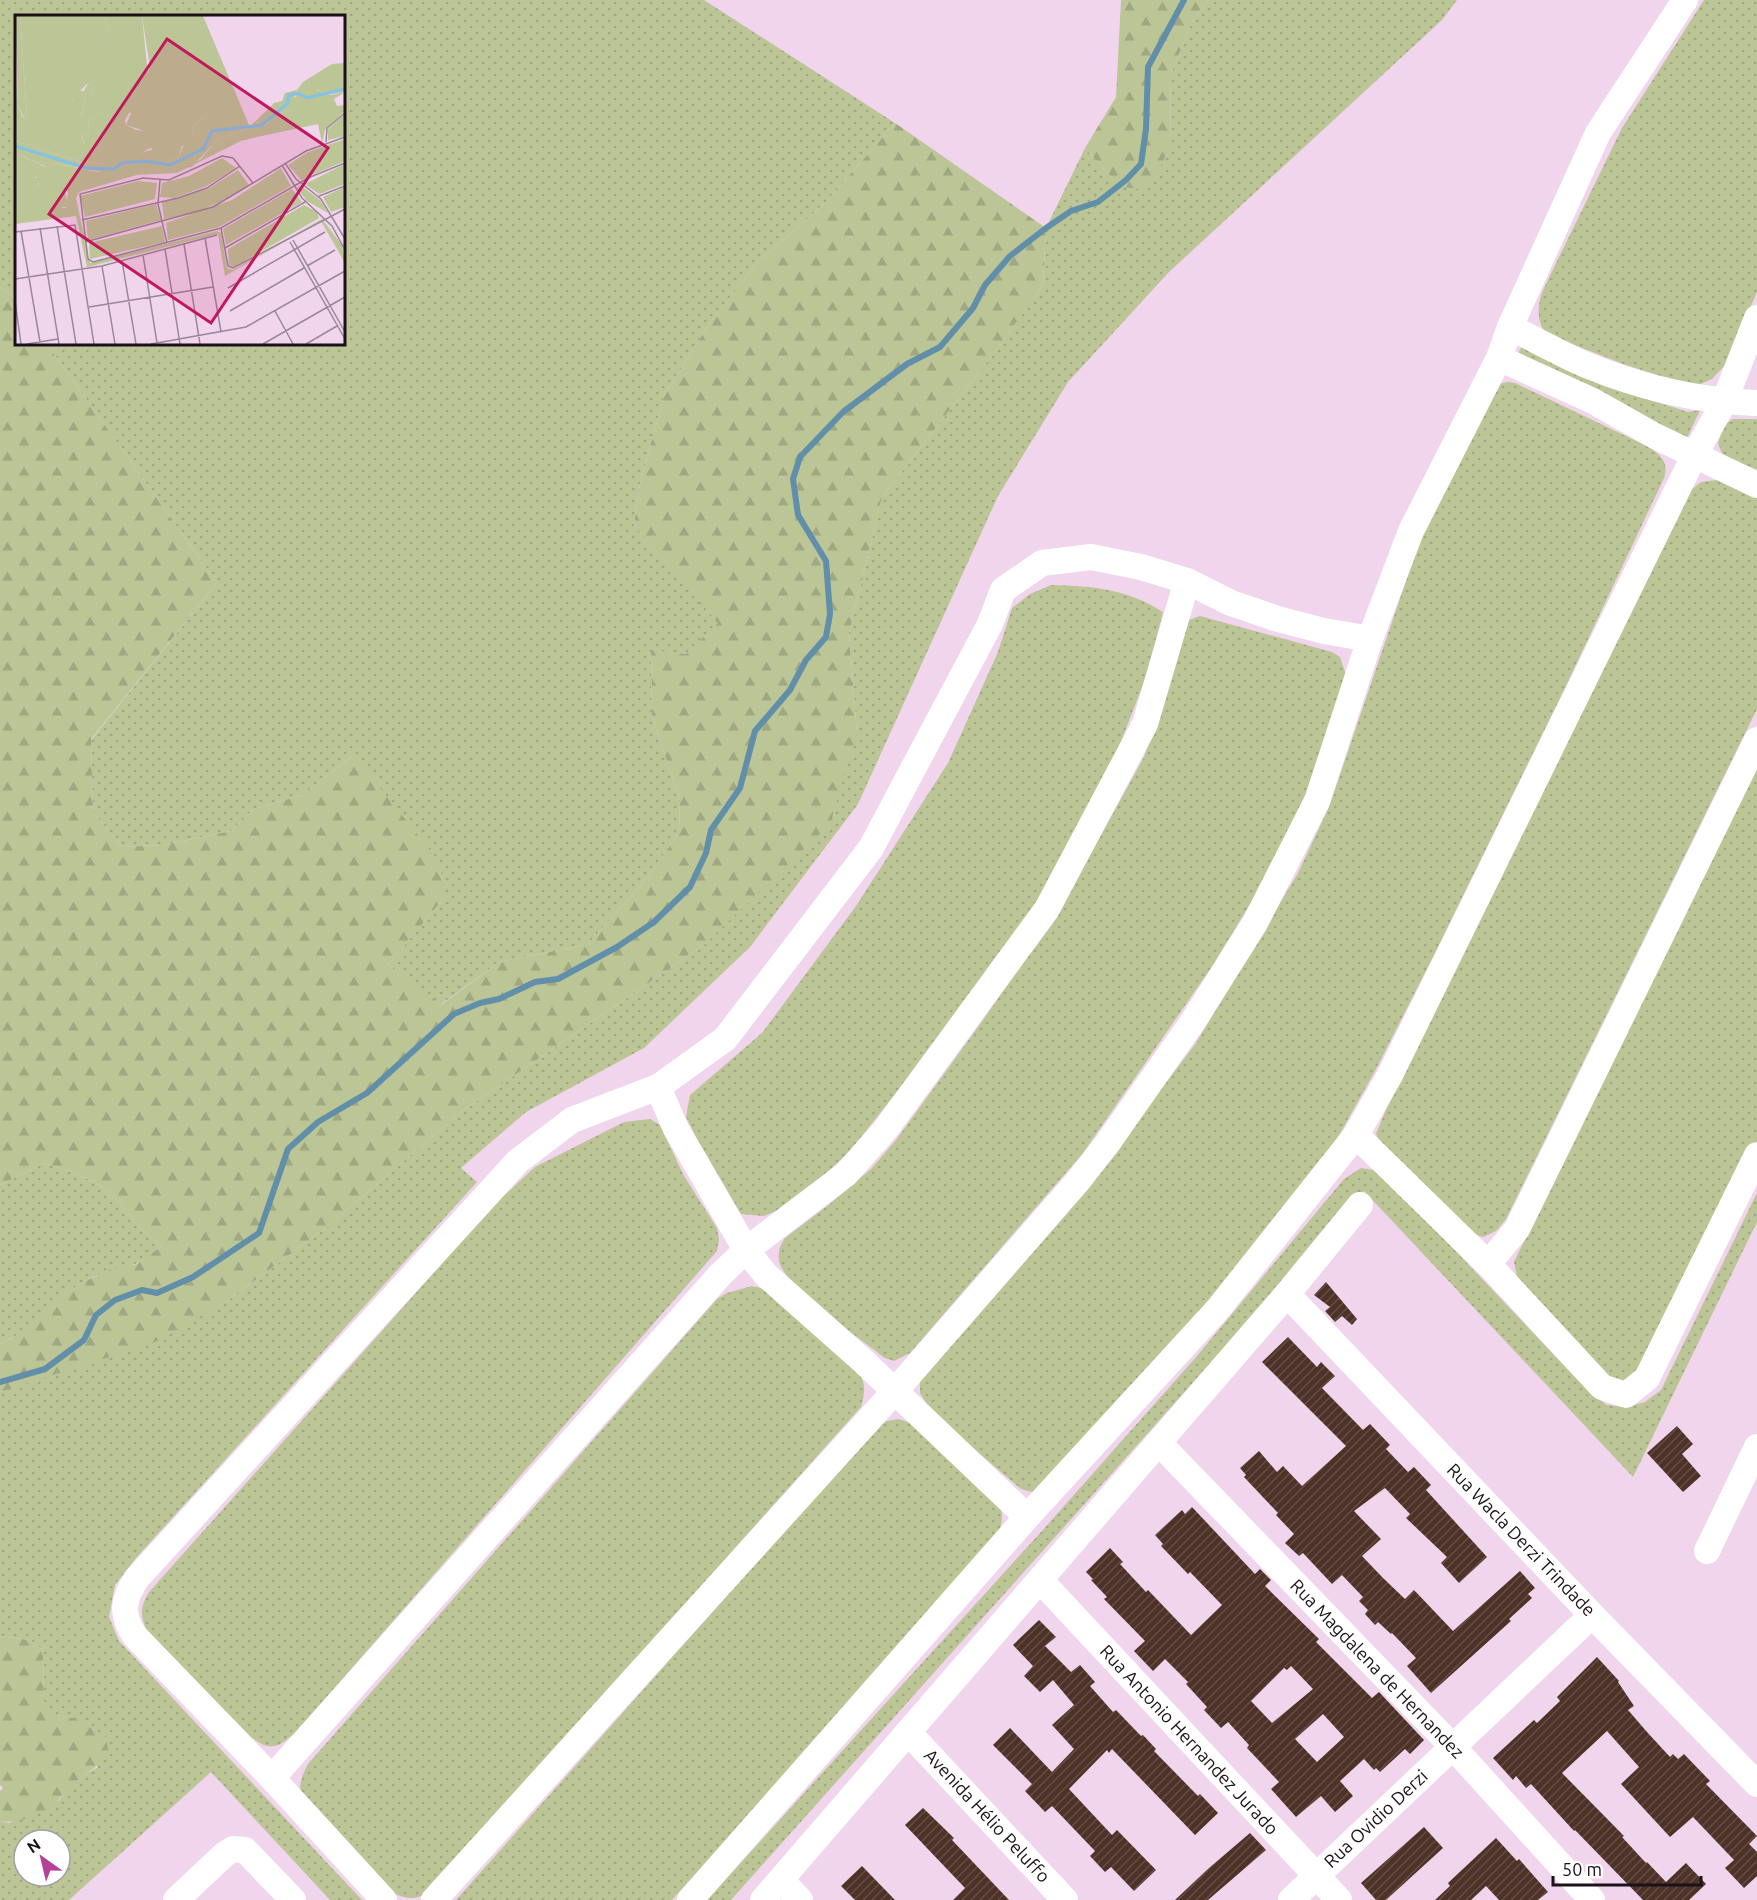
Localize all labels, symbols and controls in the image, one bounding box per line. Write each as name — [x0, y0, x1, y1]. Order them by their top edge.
inset map — [15, 15, 345, 345]
street label: Rua Wacla Derzi Trindade — [1444, 1459, 1600, 1620]
street label: Rua Magdalena de Hernandez — [1287, 1575, 1468, 1762]
street label: Rua Antonio Hernandez Jurado — [1097, 1640, 1283, 1838]
street label: Avenida Hélio Peluffo — [921, 1745, 1055, 1886]
street label: Rua Ovidio Derzi — [1320, 1765, 1431, 1871]
north arrow — [12, 1828, 72, 1888]
text: N — [24, 1835, 44, 1856]
scale bar — [1553, 1849, 1702, 1887]
text: 50 m — [1562, 1859, 1602, 1879]

